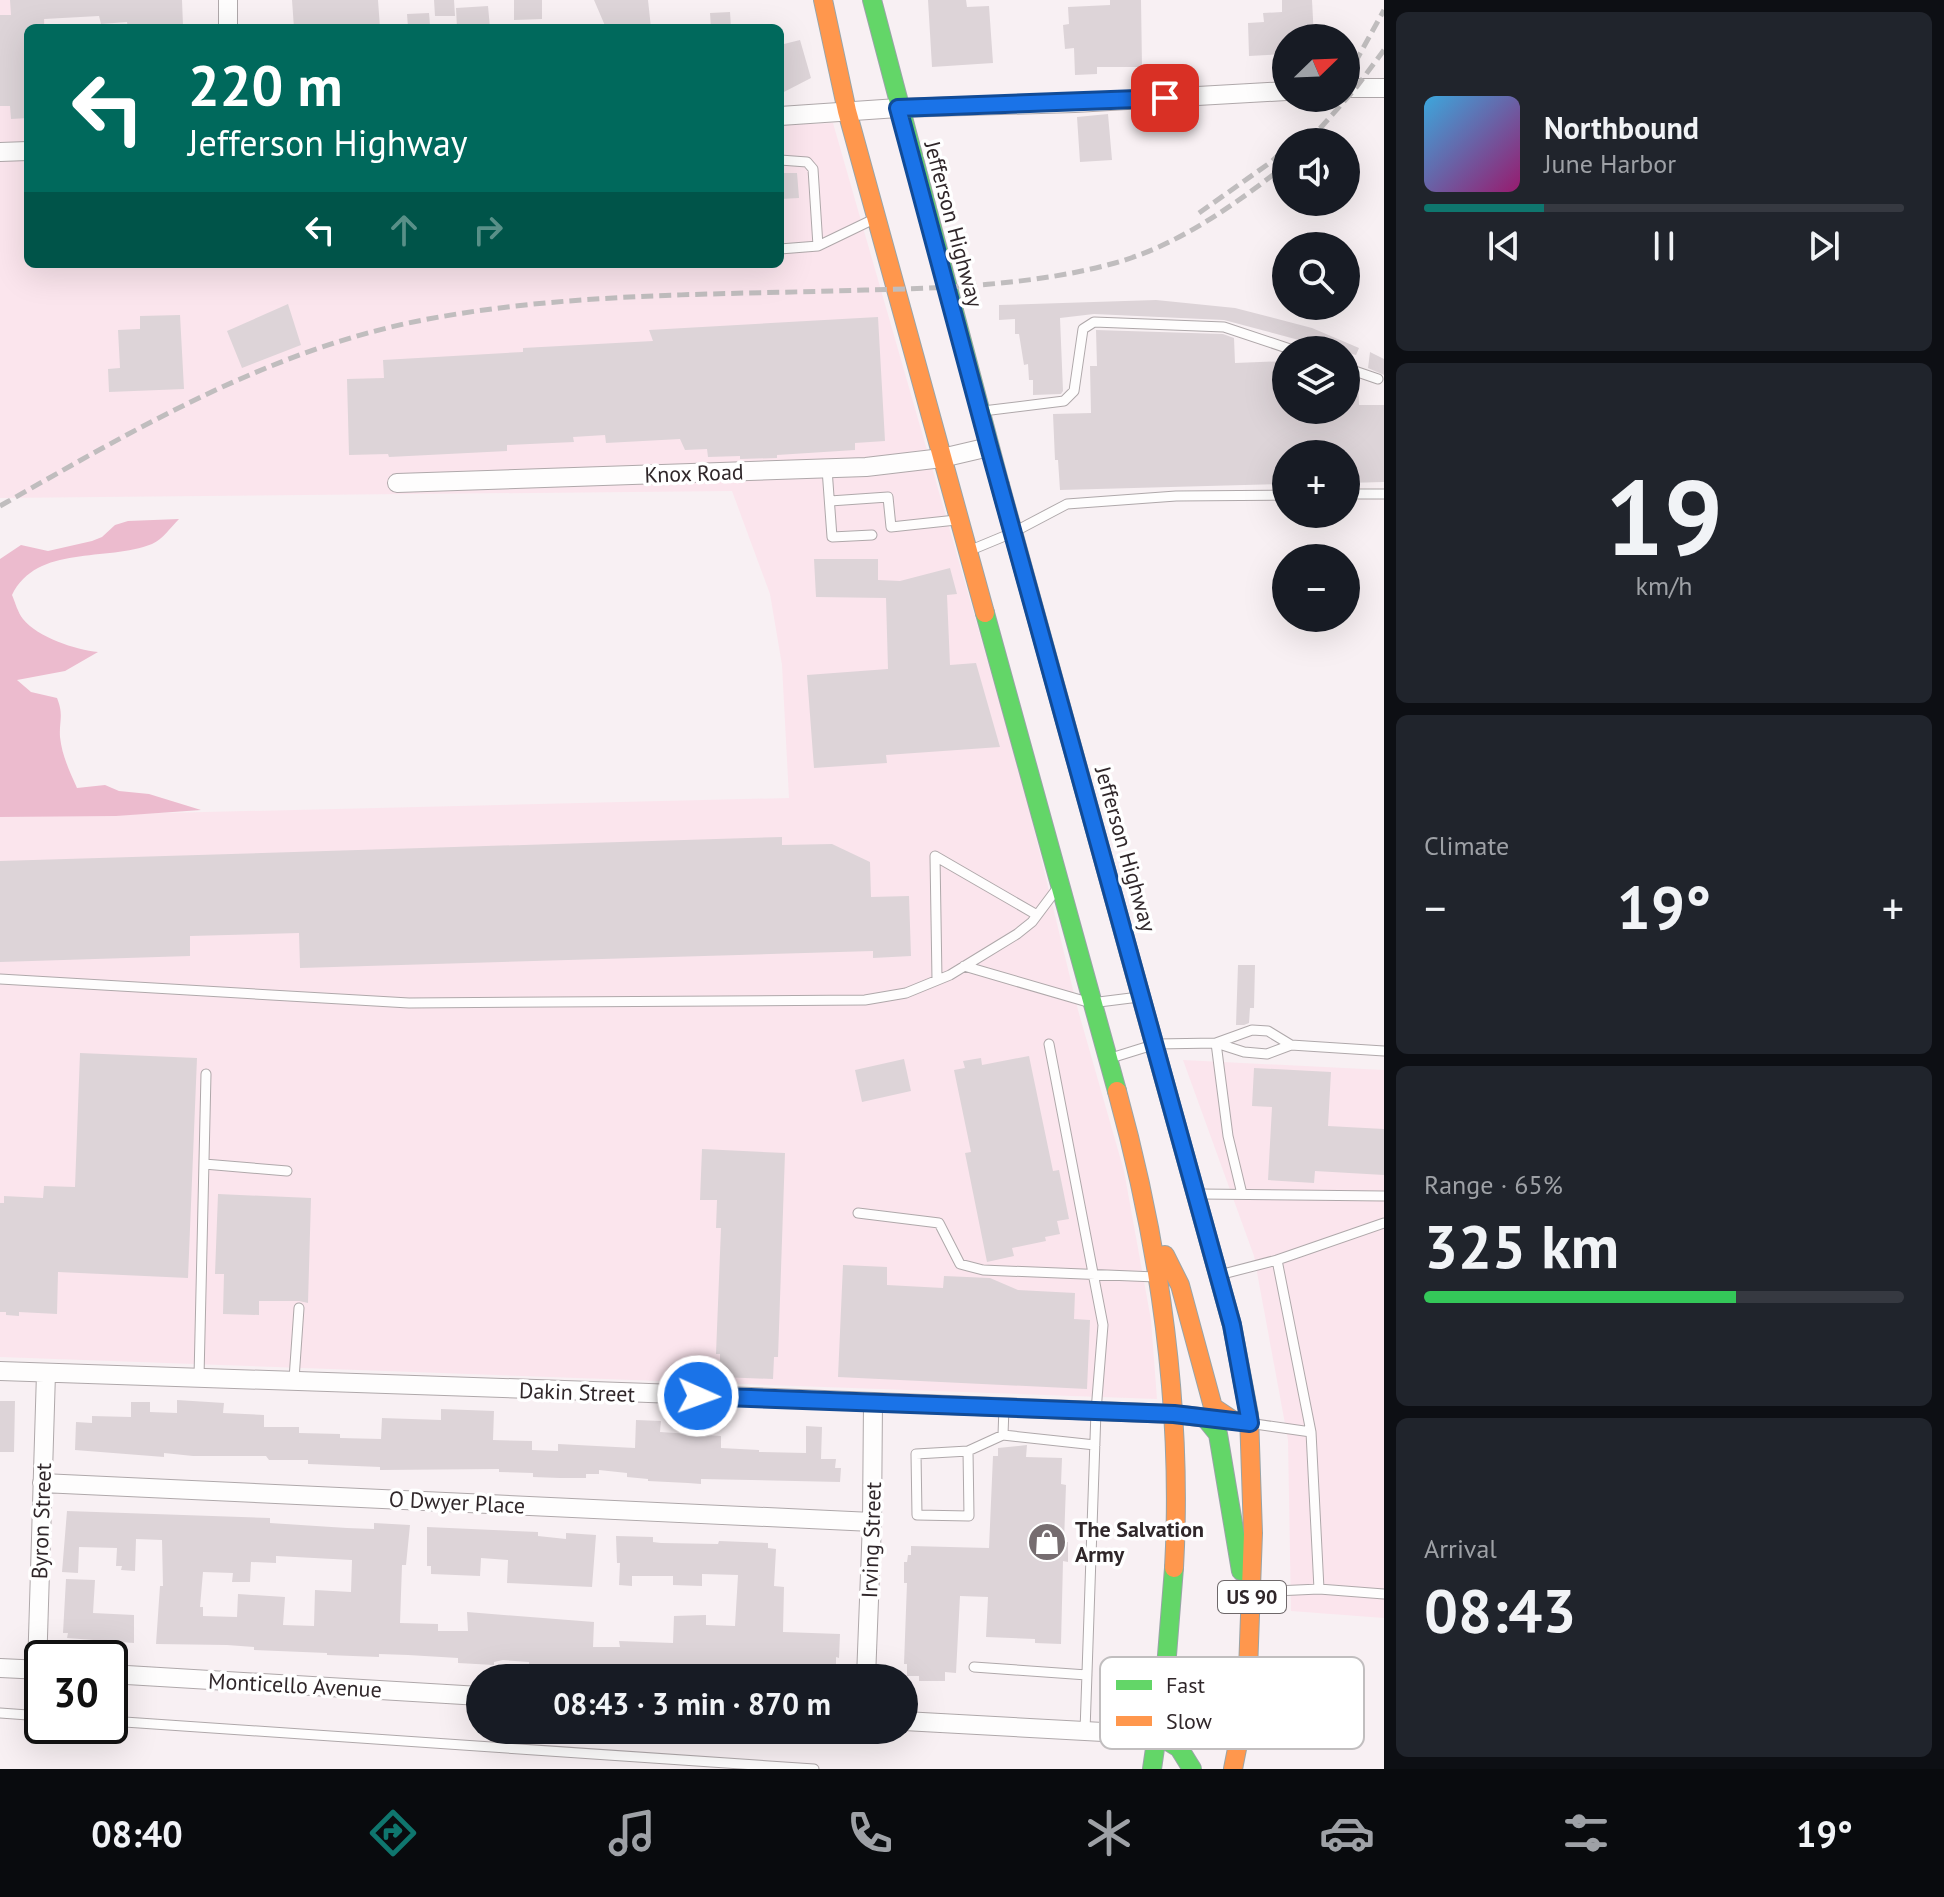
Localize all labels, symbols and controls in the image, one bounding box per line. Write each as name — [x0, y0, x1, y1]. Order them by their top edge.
north arrow — [1272, 24, 1360, 112]
map controls — [1272, 24, 1360, 632]
text: 220 m — [188, 49, 343, 121]
icon: left — [56, 56, 160, 160]
pin — [1131, 64, 1199, 132]
icon: arrive — [1143, 76, 1187, 120]
text: Northbound — [1544, 108, 1699, 147]
text: Jefferson Highway — [188, 119, 468, 166]
button: sound — [1272, 128, 1360, 216]
street label: Jefferson Highway — [918, 137, 990, 311]
text: June Harbor — [1544, 147, 1676, 180]
icon: left — [298, 208, 342, 252]
icon: ahead — [382, 208, 426, 252]
icon: right — [466, 208, 510, 252]
icon: previous — [1482, 224, 1526, 268]
icon: pause — [1642, 224, 1686, 268]
icon: next — [1802, 224, 1846, 268]
button: search — [1272, 232, 1360, 320]
button: layers — [1272, 336, 1360, 424]
button: + — [1272, 440, 1360, 528]
text: 19 — [1605, 449, 1723, 584]
street label: Knox Road — [644, 457, 744, 489]
button: − — [1272, 544, 1360, 632]
text: km/h — [1636, 569, 1693, 602]
street label: Jefferson Highway — [1089, 762, 1163, 936]
text: Climate — [1424, 829, 1509, 862]
text: 19° — [1617, 868, 1711, 946]
text: − — [1424, 879, 1446, 936]
text: + — [1882, 879, 1904, 936]
text: Range · 65% — [1424, 1168, 1563, 1201]
text: 325 km — [1424, 1207, 1619, 1285]
position arrow — [656, 1354, 740, 1438]
street label: Dakin Street — [519, 1376, 636, 1408]
street label: Byron Street — [25, 1462, 57, 1580]
street label: Irving Street — [855, 1481, 887, 1599]
street label: O Dwyer Place — [388, 1484, 526, 1520]
place label: The Salvation Army — [1075, 1515, 1204, 1568]
shop icon: The Salvation Army — [1026, 1521, 1068, 1563]
text: Arrival — [1424, 1532, 1497, 1565]
text: 08:43 — [1424, 1571, 1576, 1649]
road number: US 90 — [1218, 1581, 1286, 1613]
speed limit sign: 30 — [24, 1640, 128, 1744]
legend — [1100, 1657, 1364, 1749]
street label: Monticello Avenue — [208, 1666, 382, 1704]
text: Fast — [1166, 1671, 1206, 1699]
text: 08:43 · 3 min · 870 m — [553, 1684, 831, 1723]
text: Slow — [1166, 1707, 1212, 1735]
icon: directions — [365, 1805, 421, 1861]
icon: music — [604, 1805, 660, 1861]
icon: phone — [842, 1805, 898, 1861]
icon: climate — [1081, 1805, 1137, 1861]
icon: car — [1319, 1805, 1375, 1861]
icon: filters — [1558, 1805, 1614, 1861]
text: 08:40 — [91, 1810, 183, 1857]
text: 19° — [1796, 1810, 1853, 1857]

